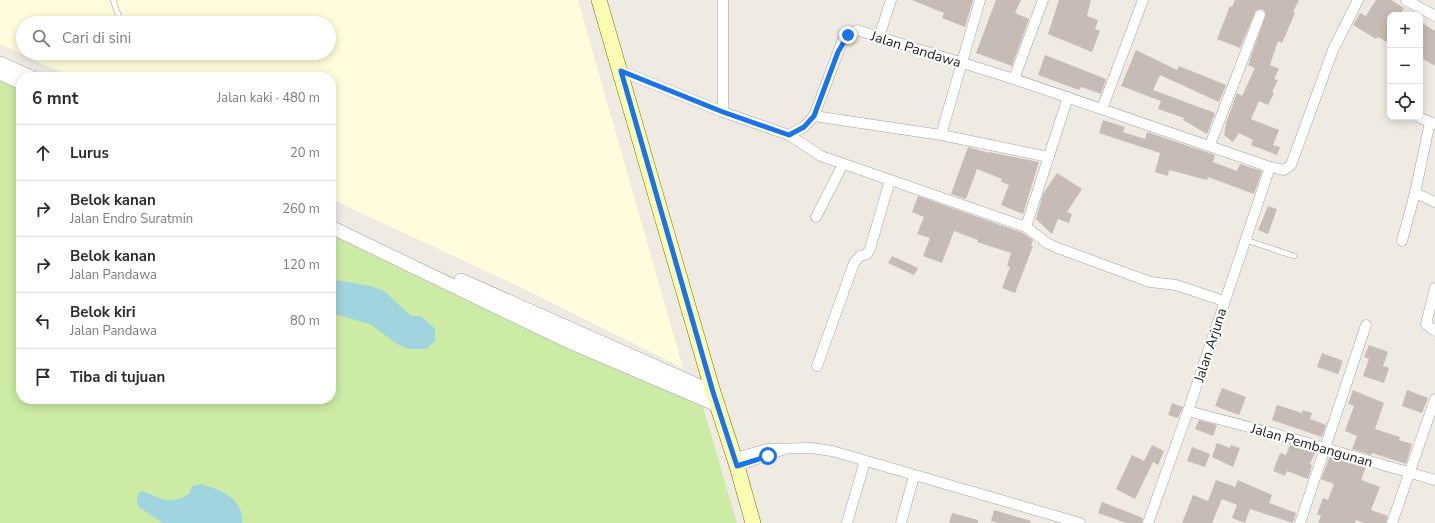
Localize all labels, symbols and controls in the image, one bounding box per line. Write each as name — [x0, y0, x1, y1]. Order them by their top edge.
map controls — [1387, 12, 1423, 120]
button: + — [1387, 12, 1423, 48]
search box — [16, 16, 336, 60]
route end — [839, 26, 857, 44]
street label: Jalan Pandawa — [867, 26, 963, 72]
icon: search — [30, 27, 52, 49]
text: Cari di sini — [62, 28, 131, 48]
button: − — [1387, 48, 1423, 84]
button: locate — [1387, 84, 1423, 120]
text: 6 mnt — [32, 87, 78, 110]
text: Jalan kaki · 480 m — [217, 89, 320, 107]
icon: ahead — [32, 142, 54, 164]
text: Lurus — [70, 143, 109, 163]
text: 20 m — [290, 144, 320, 162]
text: Belok kanan — [70, 190, 156, 210]
icon: right — [32, 198, 54, 220]
text: 260 m — [282, 200, 320, 218]
text: Jalan Endro Suratmin — [70, 210, 193, 228]
text: Belok kanan — [70, 246, 156, 266]
icon: right — [32, 254, 54, 276]
text: 120 m — [282, 256, 320, 274]
text: Jalan Pandawa — [70, 266, 157, 284]
text: Belok kiri — [70, 302, 135, 322]
street label: Jalan Arjuna — [1189, 306, 1231, 386]
icon: left — [32, 310, 54, 332]
text: 80 m — [290, 312, 320, 330]
text: Jalan Pandawa — [70, 322, 157, 340]
icon: arrive — [32, 366, 54, 388]
text: Tiba di tujuan — [70, 367, 165, 387]
street label: Jalan Pembangunan — [1248, 419, 1375, 472]
route start — [759, 447, 777, 465]

